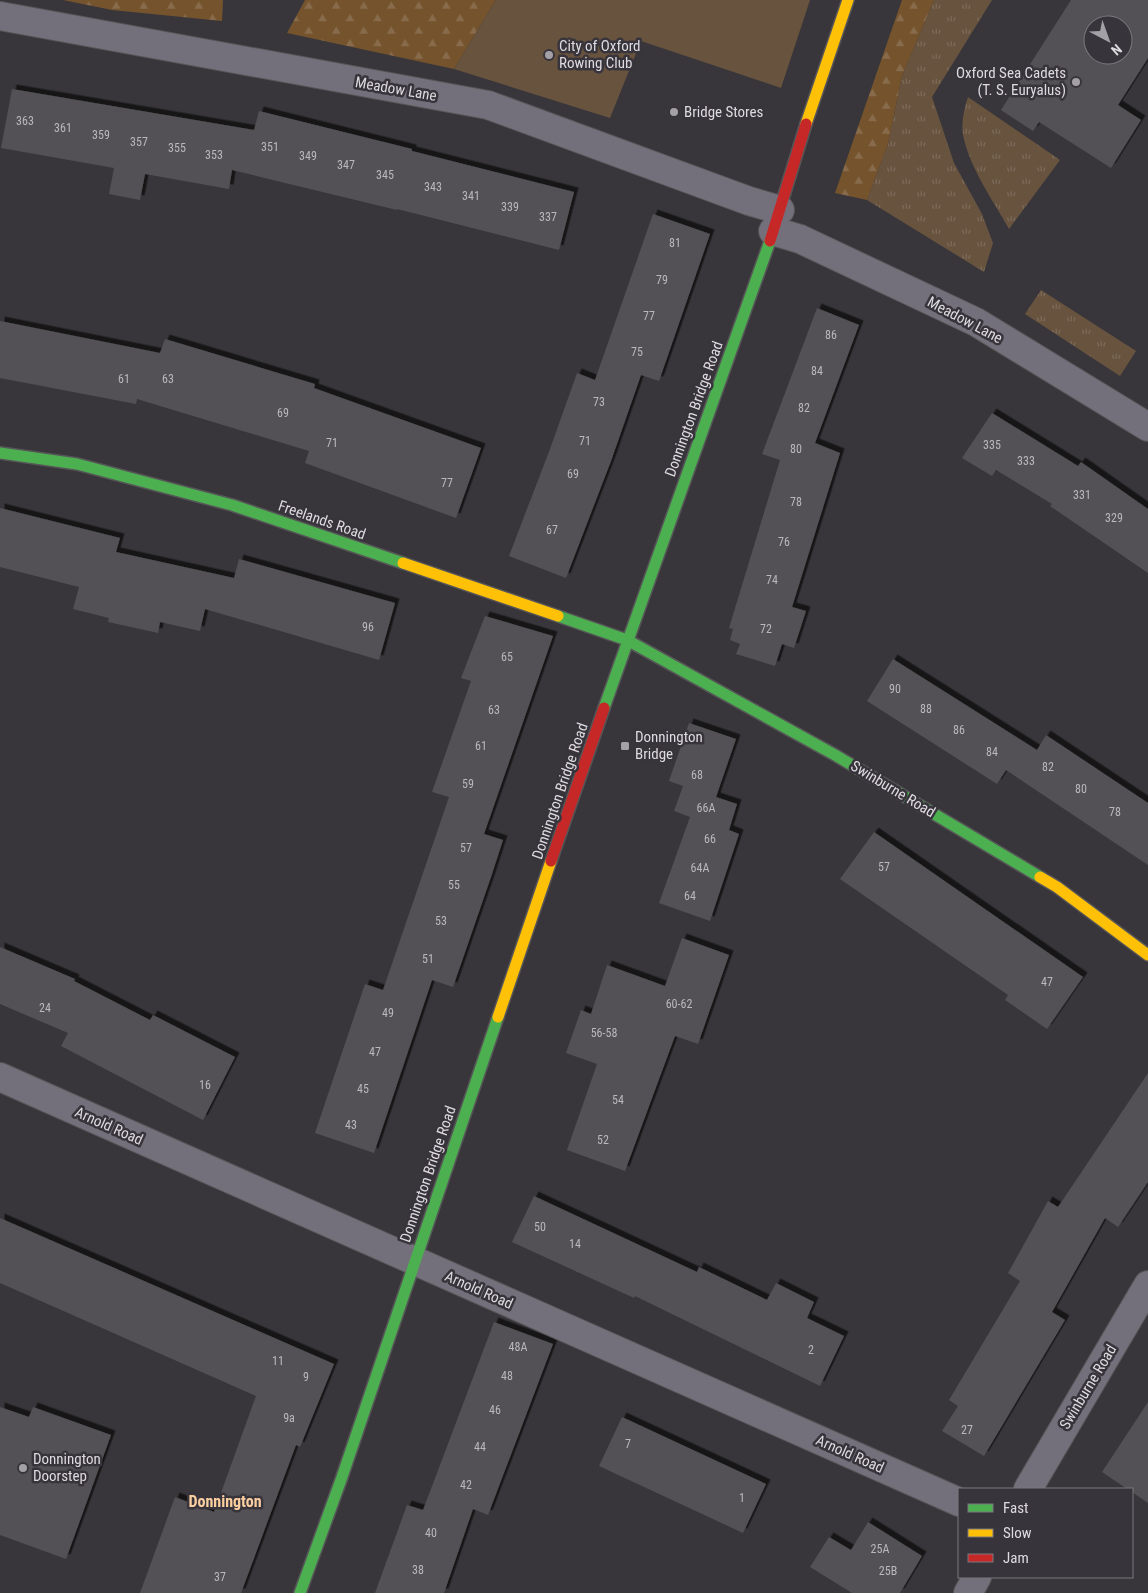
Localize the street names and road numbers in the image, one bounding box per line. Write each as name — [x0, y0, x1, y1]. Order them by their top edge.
street label: Meadow Lane — [354, 73, 438, 105]
street label: Meadow Lane — [924, 293, 1006, 347]
street label: Donnington Bridge Road — [661, 339, 727, 479]
street label: Freelands Road — [276, 497, 368, 543]
street label: Donnington Bridge Road — [528, 721, 592, 861]
street label: Swinburne Road — [848, 757, 938, 821]
street label: Arnold Road — [72, 1103, 146, 1149]
street label: Donnington Bridge Road — [396, 1104, 460, 1244]
street label: Arnold Road — [442, 1267, 516, 1313]
street label: Swinburne Road — [1056, 1342, 1120, 1432]
street label: Arnold Road — [813, 1431, 887, 1477]

